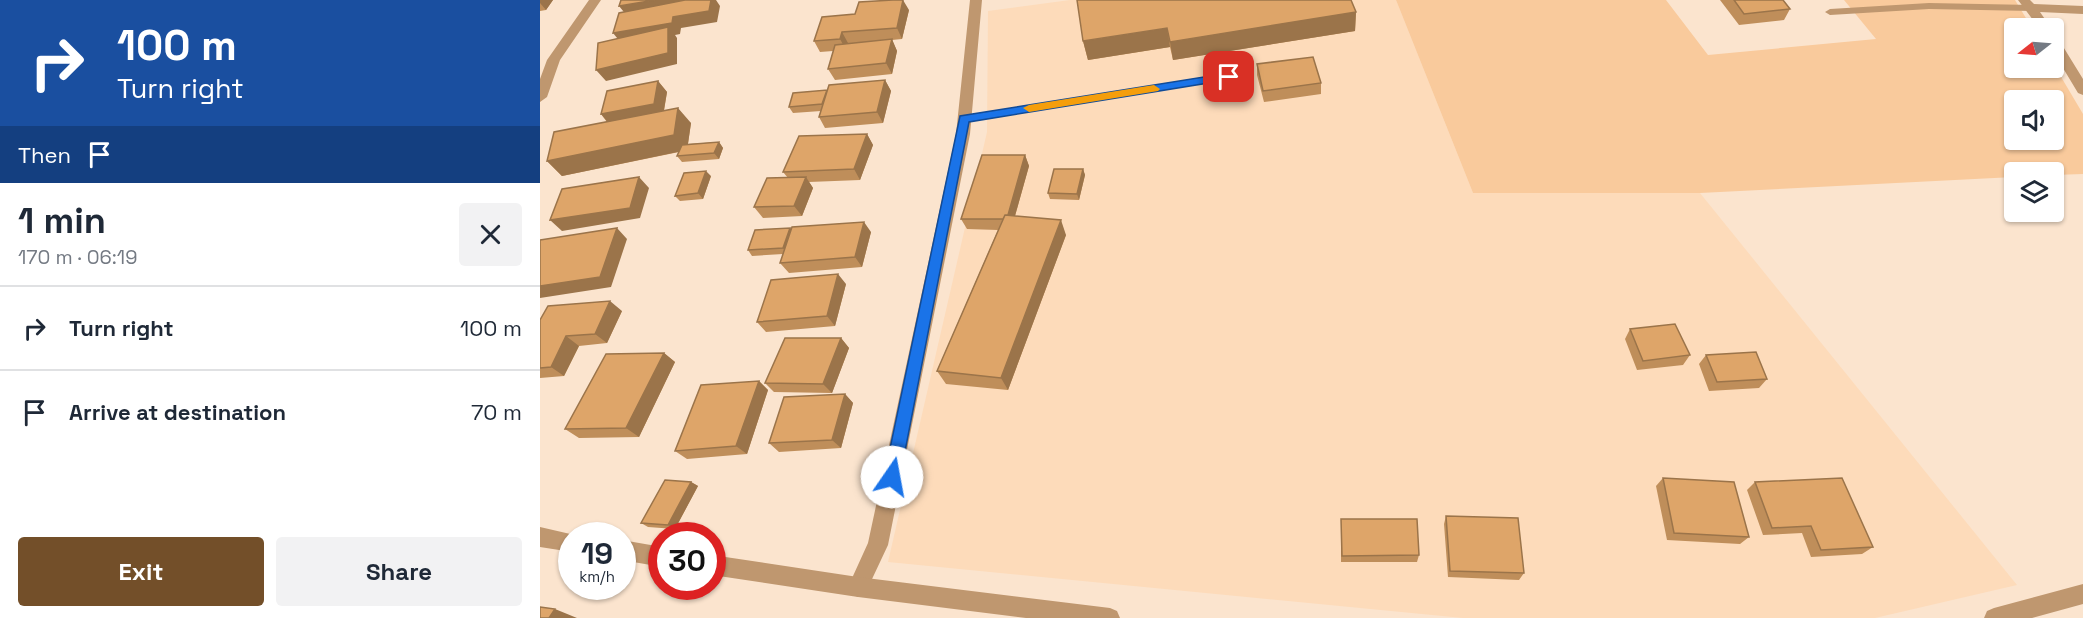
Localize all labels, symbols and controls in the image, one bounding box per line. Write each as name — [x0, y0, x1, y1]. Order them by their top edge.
north arrow — [2004, 18, 2064, 78]
map controls — [2004, 18, 2064, 222]
text: 100 m — [117, 19, 237, 72]
icon: right — [18, 24, 96, 102]
pin — [1203, 51, 1254, 102]
icon: arrive — [1212, 60, 1245, 93]
text: Turn right — [117, 71, 244, 106]
button: sound — [2004, 90, 2064, 150]
icon: arrive — [83, 138, 116, 171]
text: Then — [18, 141, 71, 169]
button: layers — [2004, 162, 2064, 222]
text: 1 min — [18, 198, 106, 244]
button: close — [459, 203, 522, 266]
text: 170 m · 06:19 — [18, 244, 137, 270]
icon: right — [18, 312, 51, 345]
text: Turn right — [69, 314, 174, 342]
text: 100 m — [460, 314, 522, 342]
icon: arrive — [18, 396, 51, 429]
text: Arrive at destination — [69, 398, 286, 426]
text: 70 m — [471, 398, 522, 426]
position arrow — [860, 445, 924, 509]
speed limit sign: 30 — [648, 522, 726, 600]
text: 19 — [581, 534, 613, 573]
button: Exit — [18, 537, 264, 606]
button: Share — [276, 537, 522, 606]
text: km/h — [579, 567, 615, 586]

